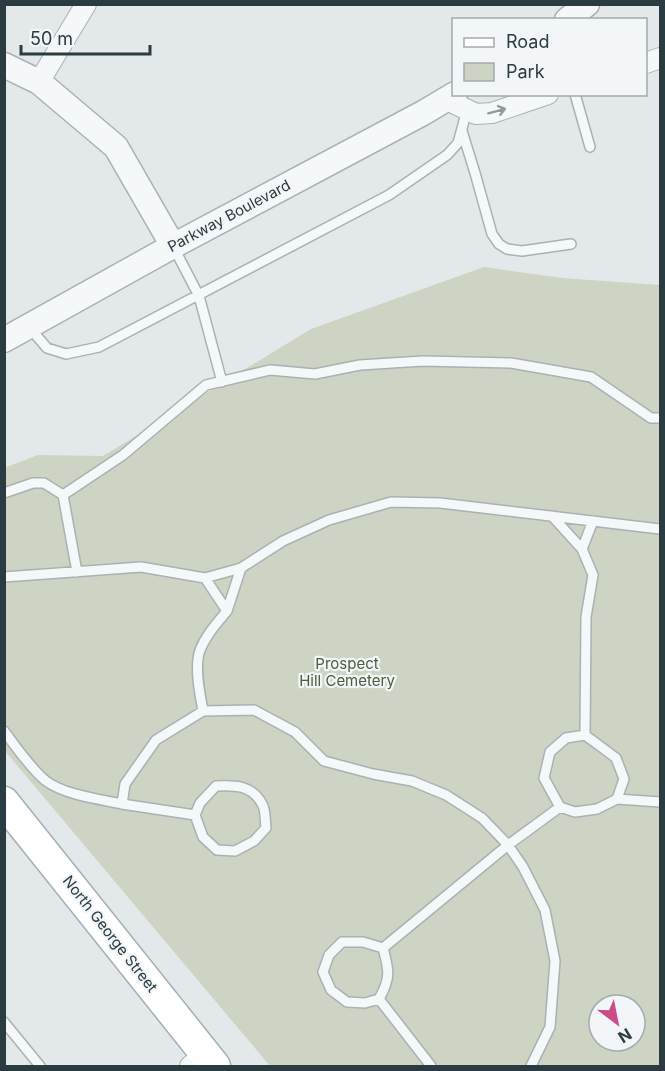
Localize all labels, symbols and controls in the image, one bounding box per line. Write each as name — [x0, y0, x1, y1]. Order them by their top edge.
scale bar — [21, 18, 150, 56]
legend — [452, 18, 647, 96]
text: 50 m — [30, 28, 73, 49]
text: Road — [506, 31, 549, 52]
text: Park — [506, 61, 545, 82]
one-way arrow — [487, 104, 506, 116]
street label: Parkway Boulevard — [164, 175, 293, 256]
park label: Prospect Hill Cemetery — [299, 654, 395, 690]
street label: North George Street — [59, 872, 162, 996]
north arrow — [587, 993, 647, 1053]
text: N — [614, 1024, 635, 1047]

